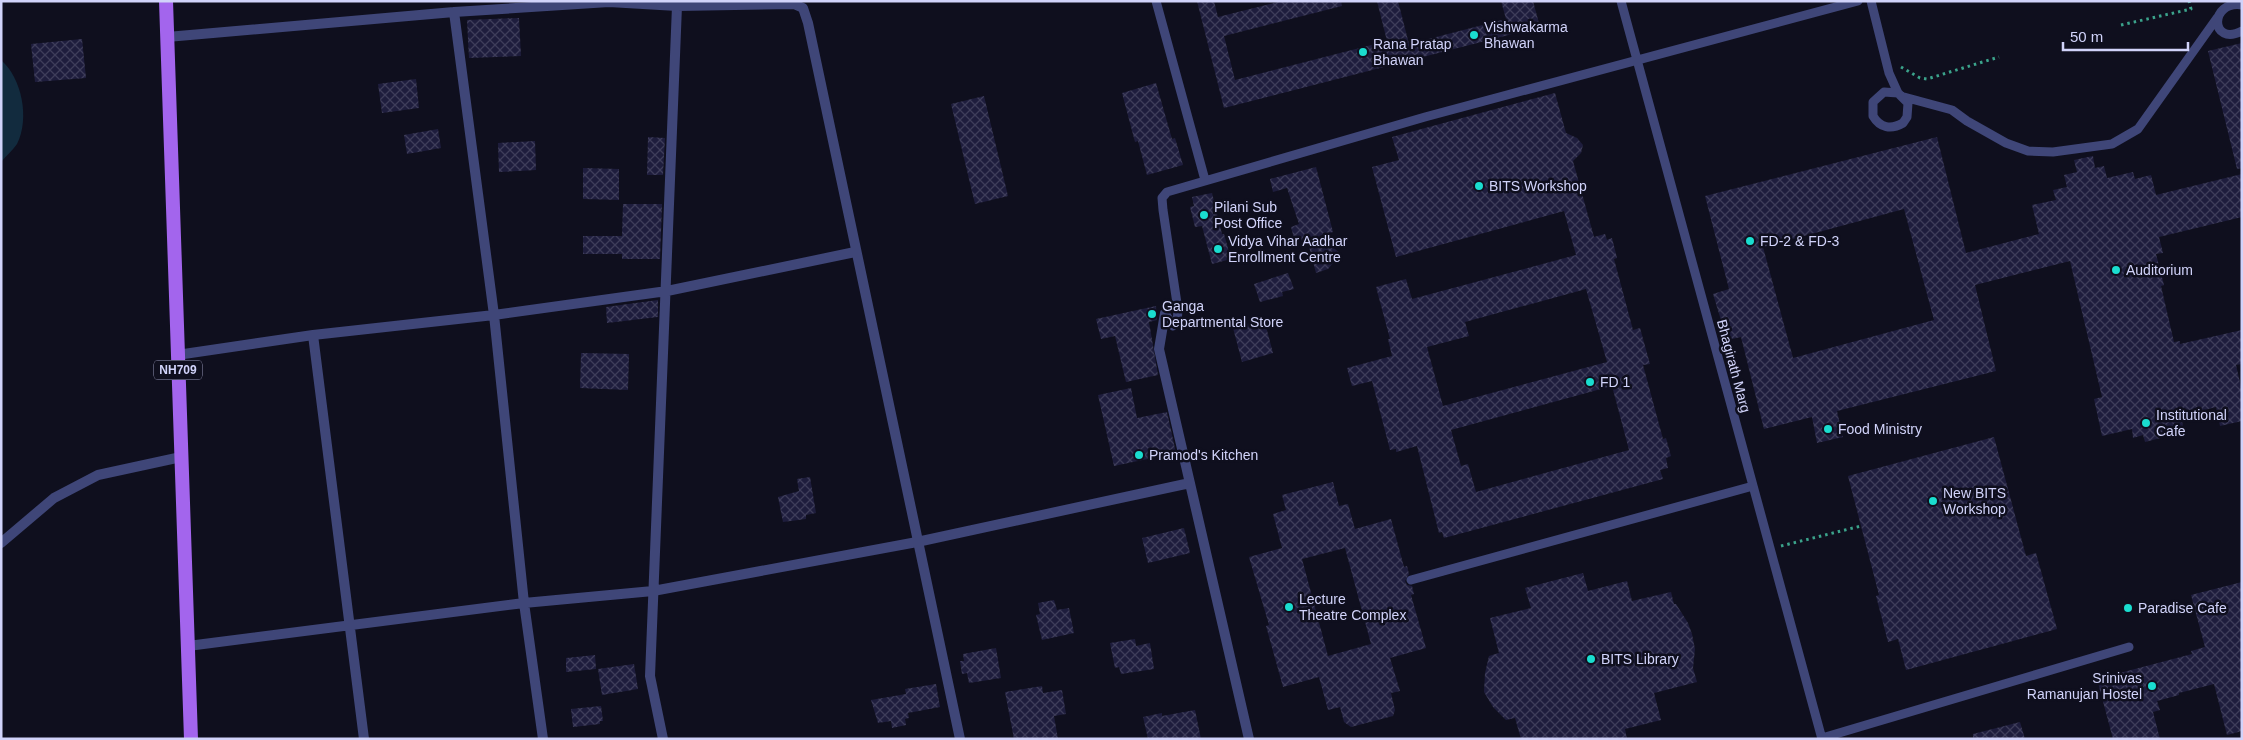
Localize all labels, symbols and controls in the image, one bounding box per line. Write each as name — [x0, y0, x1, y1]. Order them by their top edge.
place label: Vishwakarma Bhawan — [1484, 19, 1568, 51]
scale bar — [2063, 20, 2188, 52]
text: 50 m — [2070, 28, 2103, 45]
marker: Vishwakarma Bhawan — [1468, 29, 1480, 41]
place label: Rana Pratap Bhawan — [1373, 36, 1452, 68]
marker: Rana Pratap Bhawan — [1357, 46, 1369, 58]
place label: BITS Workshop — [1489, 178, 1587, 194]
marker: BITS Workshop — [1473, 180, 1485, 192]
place label: Pilani Sub Post Office — [1214, 199, 1282, 231]
marker: Pilani Sub Post Office — [1198, 209, 1210, 221]
place label: Vidya Vihar Aadhar Enrollment Centre — [1228, 233, 1348, 265]
place label: FD-2 & FD-3 — [1760, 233, 1840, 249]
marker: FD-2 & FD-3 — [1744, 235, 1756, 247]
marker: Vidya Vihar Aadhar Enrollment Centre — [1212, 243, 1224, 255]
place label: Auditorium — [2126, 262, 2193, 278]
marker: Auditorium — [2110, 264, 2122, 276]
place label: Ganga Departmental Store — [1162, 298, 1284, 330]
marker: Ganga Departmental Store — [1146, 308, 1158, 320]
street label: Bhagirath Marg — [1714, 318, 1754, 414]
road number: NH709 — [154, 360, 202, 380]
place label: FD 1 — [1600, 374, 1631, 390]
marker: FD 1 — [1584, 376, 1596, 388]
place label: Institutional Cafe — [2156, 407, 2227, 439]
marker: Institutional Cafe — [2140, 417, 2152, 429]
place label: Food Ministry — [1838, 421, 1922, 437]
marker: Food Ministry — [1822, 423, 1834, 435]
place label: Pramod's Kitchen — [1149, 447, 1258, 463]
marker: Pramod's Kitchen — [1133, 449, 1145, 461]
place label: New BITS Workshop — [1943, 485, 2006, 517]
marker: New BITS Workshop — [1927, 495, 1939, 507]
place label: Lecture Theatre Complex — [1299, 591, 1406, 623]
place label: Paradise Cafe — [2138, 600, 2227, 616]
marker: Lecture Theatre Complex — [1283, 601, 1295, 613]
marker: Paradise Cafe — [2122, 602, 2134, 614]
place label: BITS Library — [1601, 651, 1679, 667]
marker: BITS Library — [1585, 653, 1597, 665]
place label: Srinivas Ramanujan Hostel — [2027, 670, 2142, 702]
marker: Srinivas Ramanujan Hostel — [2146, 680, 2158, 692]

